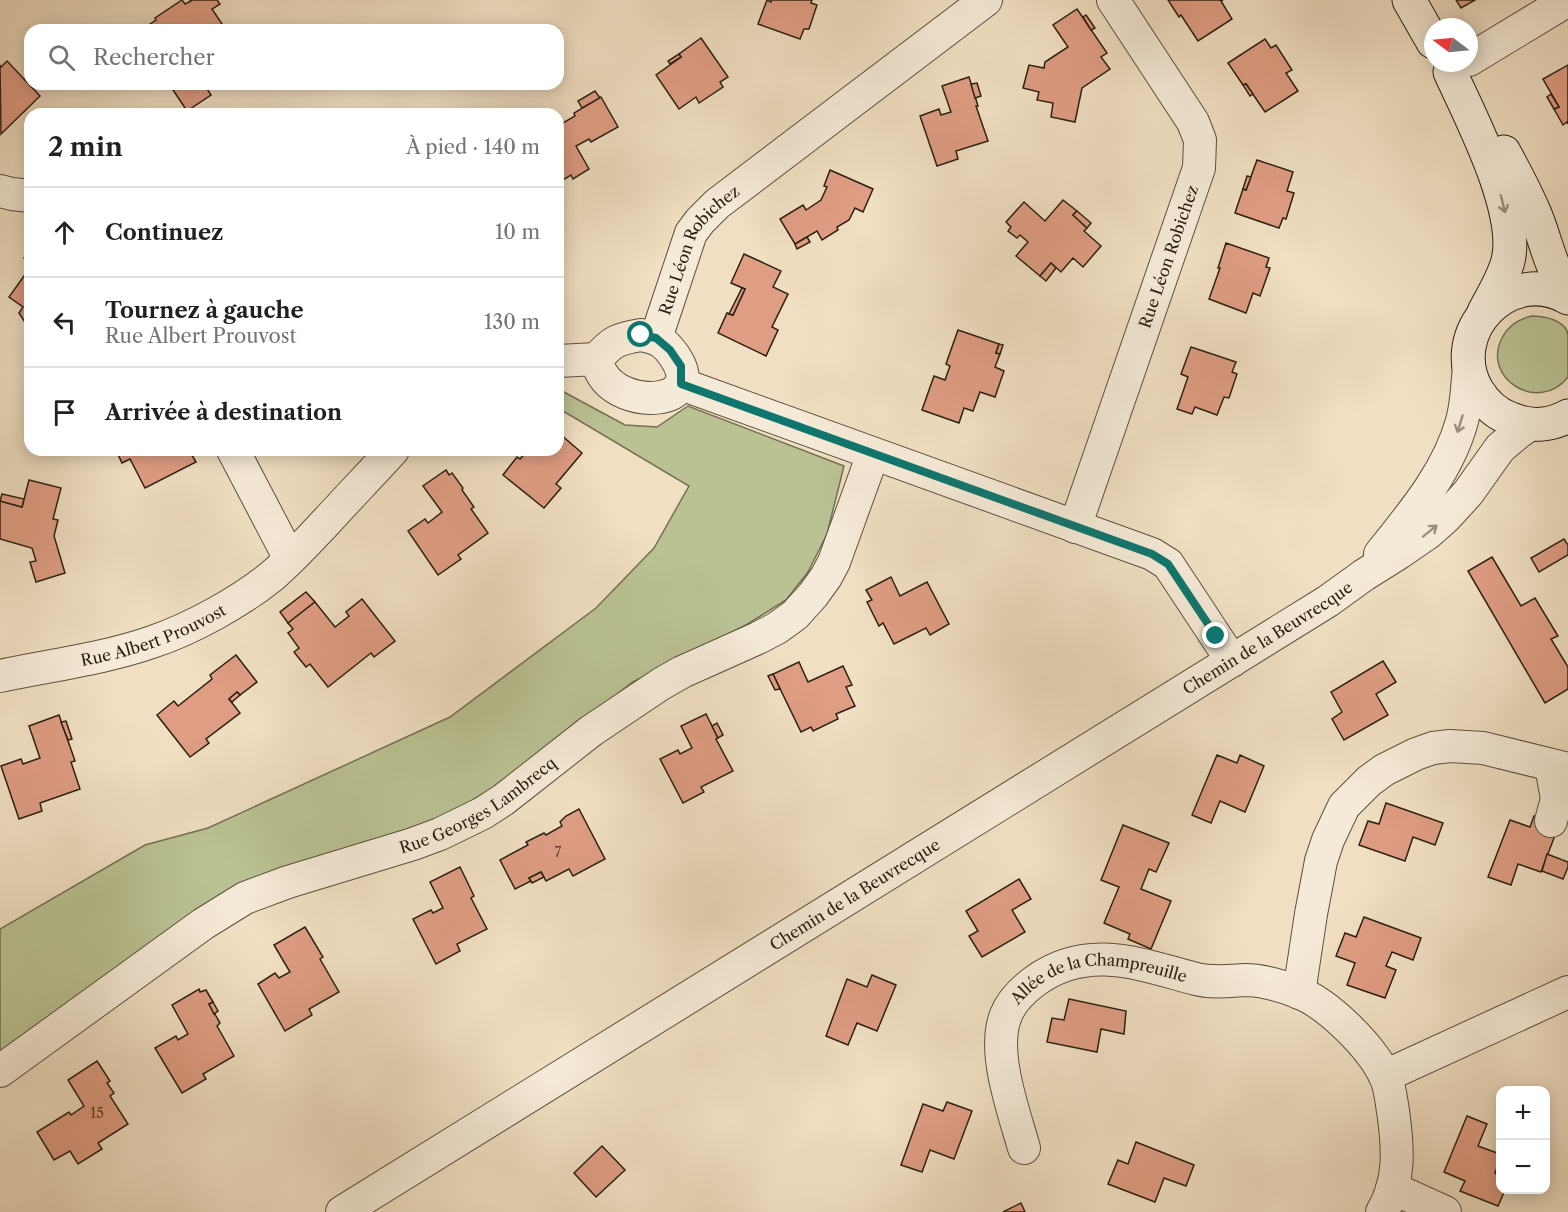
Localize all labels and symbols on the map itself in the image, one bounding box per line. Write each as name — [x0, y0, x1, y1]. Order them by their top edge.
north arrow — [1424, 18, 1478, 72]
street label: Rue Léon Robichez — [654, 181, 743, 317]
street label: Rue Léon Robichez — [1134, 183, 1202, 331]
one-way arrow — [1498, 194, 1510, 213]
route start — [627, 321, 653, 347]
one-way arrow — [1454, 414, 1465, 433]
one-way arrow — [1422, 524, 1438, 537]
street label: Chemin de la Beuvrecque — [1179, 577, 1356, 699]
street label: Rue Albert Prouvost — [79, 600, 230, 670]
route end — [1202, 622, 1228, 648]
street label: Rue Georges Lambrecq — [397, 752, 560, 858]
street label: Chemin de la Beuvrecque — [766, 834, 943, 955]
house number: 7 — [555, 843, 562, 861]
street label: Allée de la Champreuille — [1005, 949, 1189, 1009]
house number: 15 — [90, 1104, 104, 1122]

